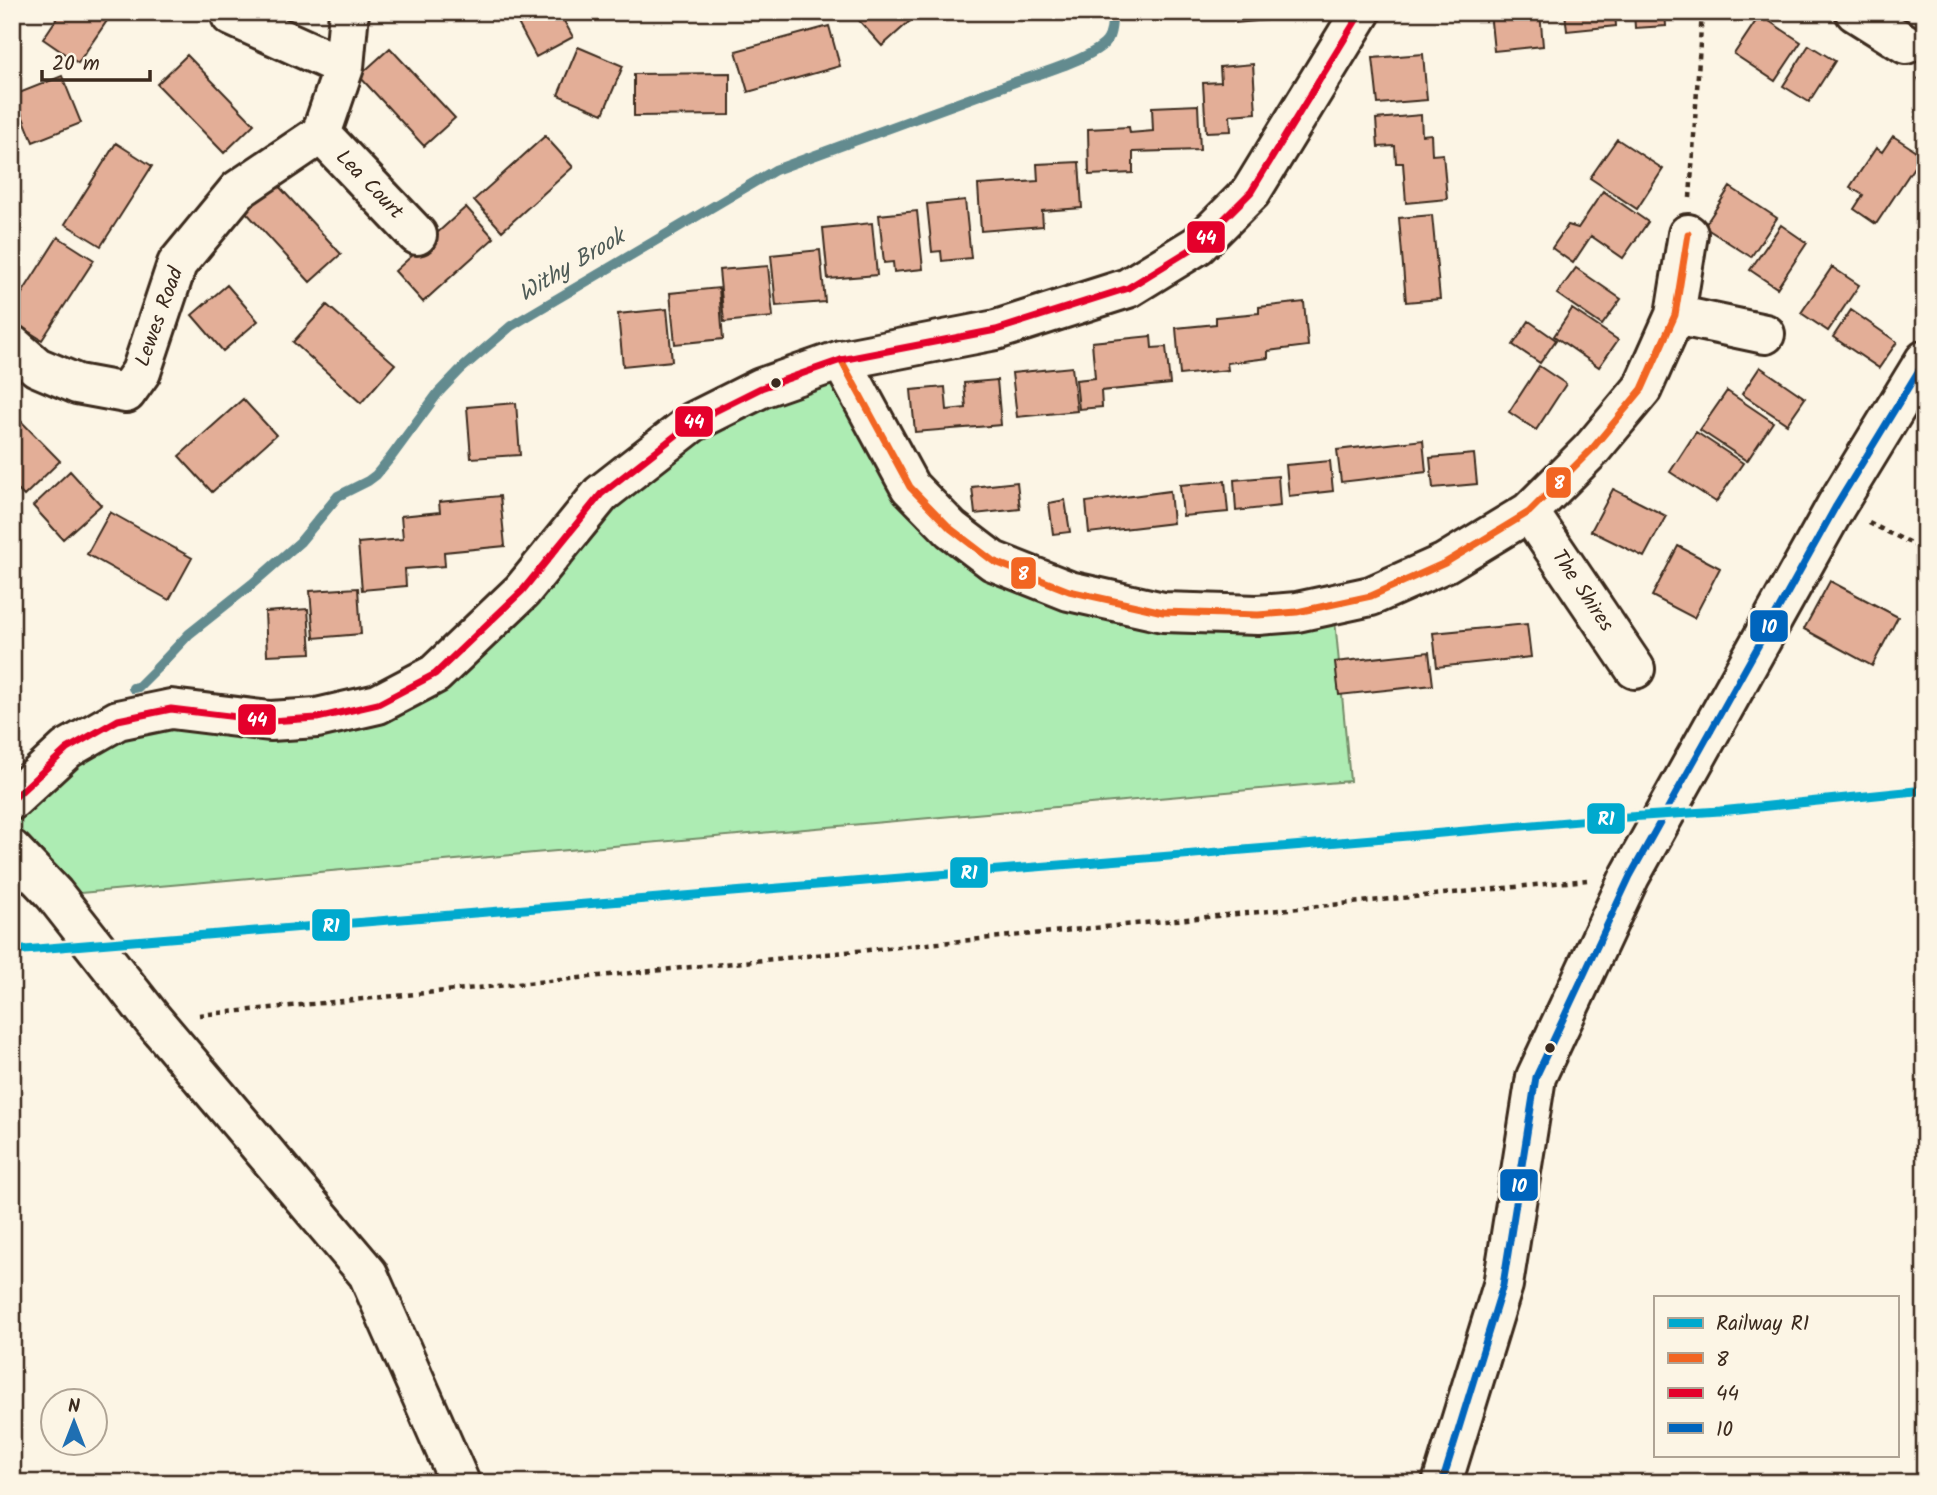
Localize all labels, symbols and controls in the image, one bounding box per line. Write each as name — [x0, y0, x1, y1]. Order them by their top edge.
scale bar — [42, 38, 150, 82]
text: 20 m — [52, 48, 100, 81]
street label: Lea Court — [327, 142, 412, 228]
water label: Withy Brook — [512, 218, 635, 312]
line badge: 44 — [1186, 220, 1226, 254]
text: 44 — [1196, 224, 1217, 254]
street label: Lewes Road — [127, 262, 193, 372]
unlabelled marker — [769, 376, 783, 390]
line badge: 44 — [674, 405, 714, 438]
text: 44 — [684, 408, 705, 438]
line badge: 8 — [1545, 466, 1572, 499]
text: 8 — [1553, 469, 1565, 499]
street label: The Shires — [1542, 543, 1622, 639]
line badge: 8 — [1010, 556, 1037, 590]
text: 8 — [1017, 560, 1029, 590]
line badge: 10 — [1749, 609, 1789, 643]
text: 10 — [1761, 613, 1777, 643]
line badge: 44 — [237, 703, 277, 736]
text: 44 — [247, 706, 268, 736]
line badge: R1 — [1586, 802, 1626, 835]
text: R1 — [1597, 805, 1615, 835]
line badge: R1 — [949, 856, 989, 889]
text: R1 — [960, 859, 978, 889]
line badge: R1 — [311, 908, 351, 942]
text: R1 — [322, 912, 340, 942]
unlabelled marker — [1543, 1041, 1557, 1055]
line badge: 10 — [1499, 1168, 1539, 1202]
text: 10 — [1511, 1172, 1527, 1202]
legend — [1654, 1296, 1898, 1456]
text: Railway R1 — [1716, 1308, 1809, 1341]
text: 8 — [1716, 1344, 1729, 1377]
text: 44 — [1716, 1378, 1739, 1411]
north arrow — [38, 1386, 108, 1456]
text: N — [68, 1392, 80, 1422]
text: 10 — [1716, 1414, 1733, 1447]

